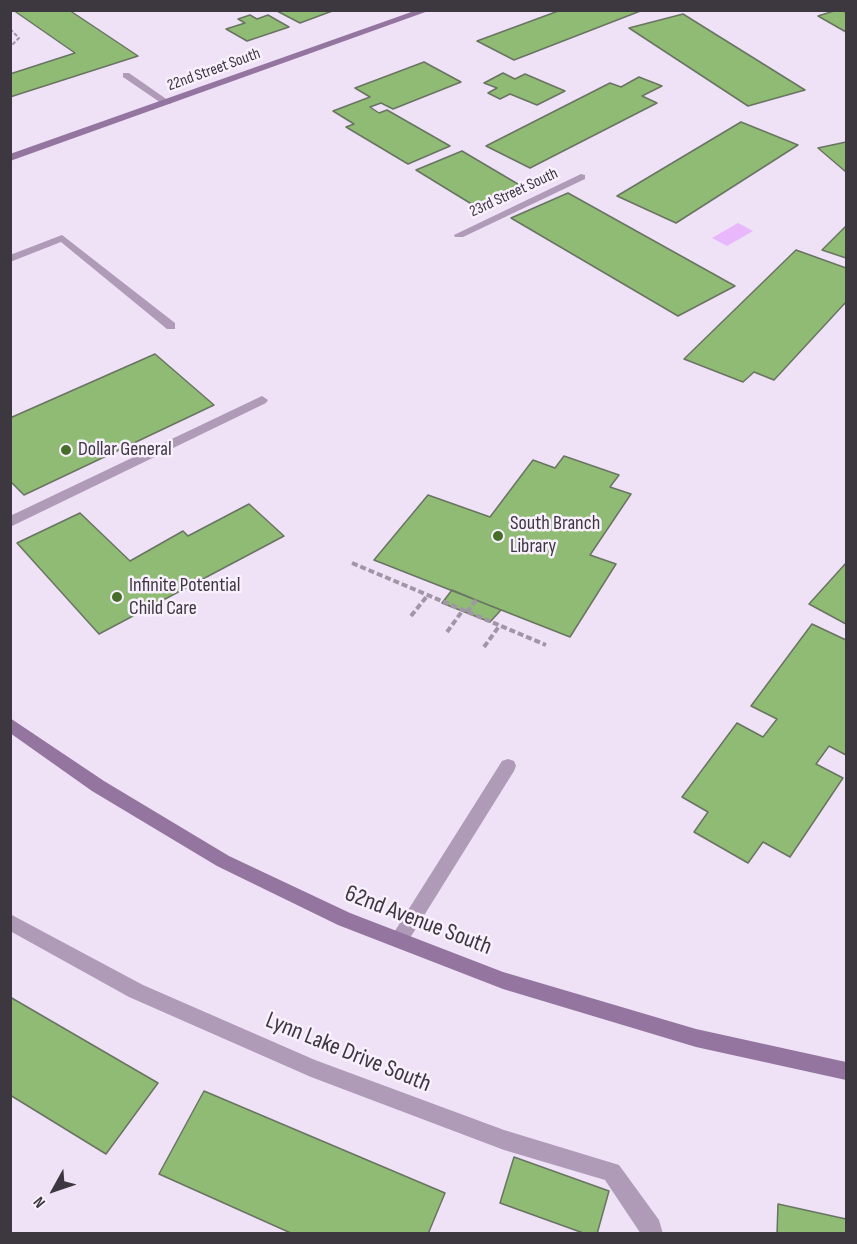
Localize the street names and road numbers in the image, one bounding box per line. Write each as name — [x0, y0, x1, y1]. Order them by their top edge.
street label: 22nd Street South — [165, 44, 263, 96]
street label: 23rd Street South — [467, 164, 561, 222]
street label: 62nd Avenue South — [340, 880, 496, 962]
street label: Lynn Lake Drive South — [261, 1007, 435, 1099]

